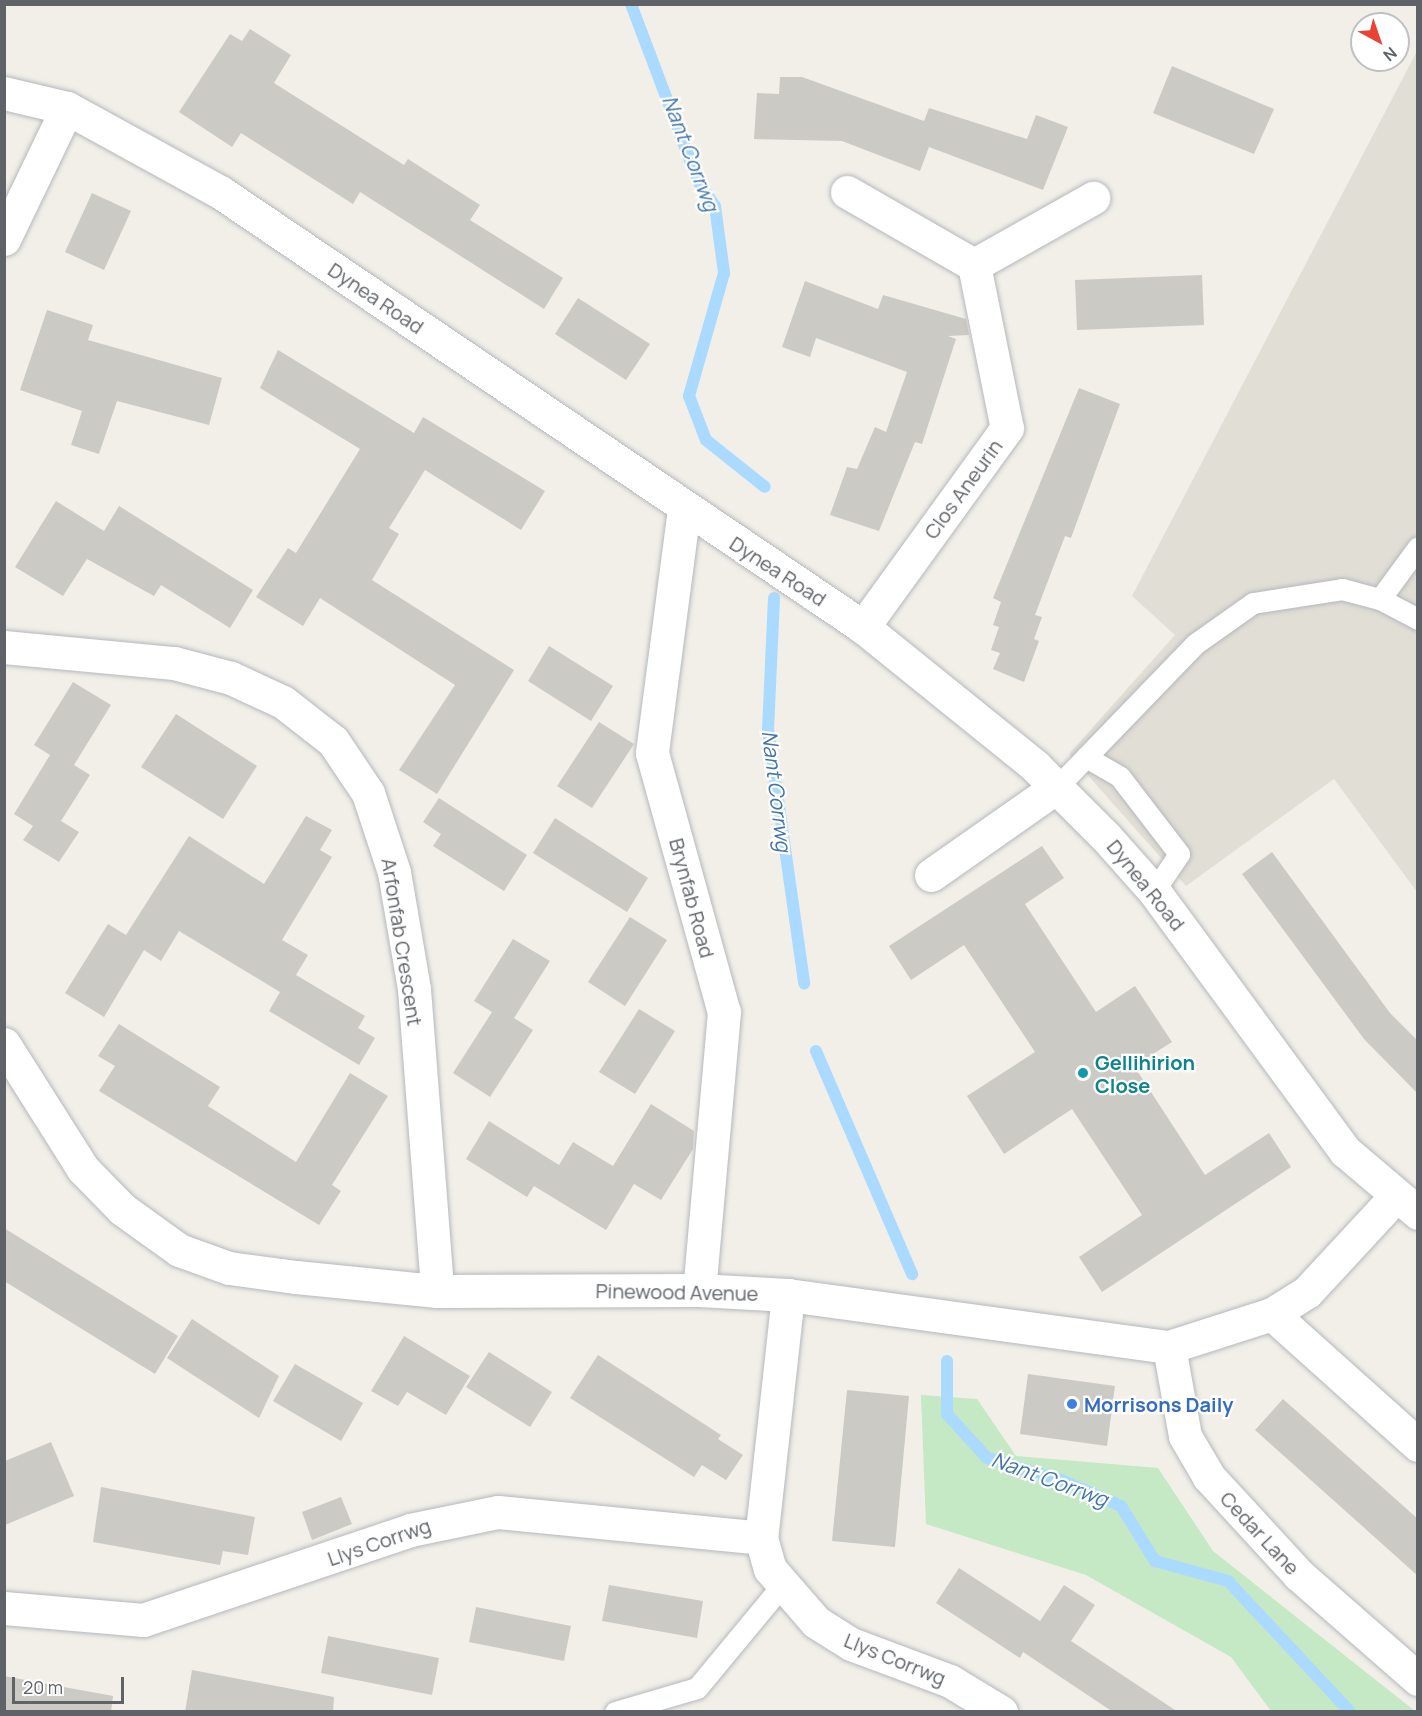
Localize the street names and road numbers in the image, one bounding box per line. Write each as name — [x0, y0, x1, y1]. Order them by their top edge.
street label: Dynea Road — [324, 257, 428, 339]
street label: Clos Aneurin — [919, 435, 1007, 543]
street label: Dynea Road — [725, 531, 831, 611]
street label: Dynea Road — [1102, 835, 1190, 935]
street label: Brynfab Road — [665, 836, 719, 960]
street label: Arfonfab Crescent — [377, 856, 427, 1028]
street label: Pinewood Avenue — [595, 1279, 759, 1305]
street label: Cedar Lane — [1215, 1486, 1305, 1580]
street label: Llys Corrwg — [324, 1513, 434, 1571]
street label: Llys Corrwg — [841, 1628, 949, 1690]

